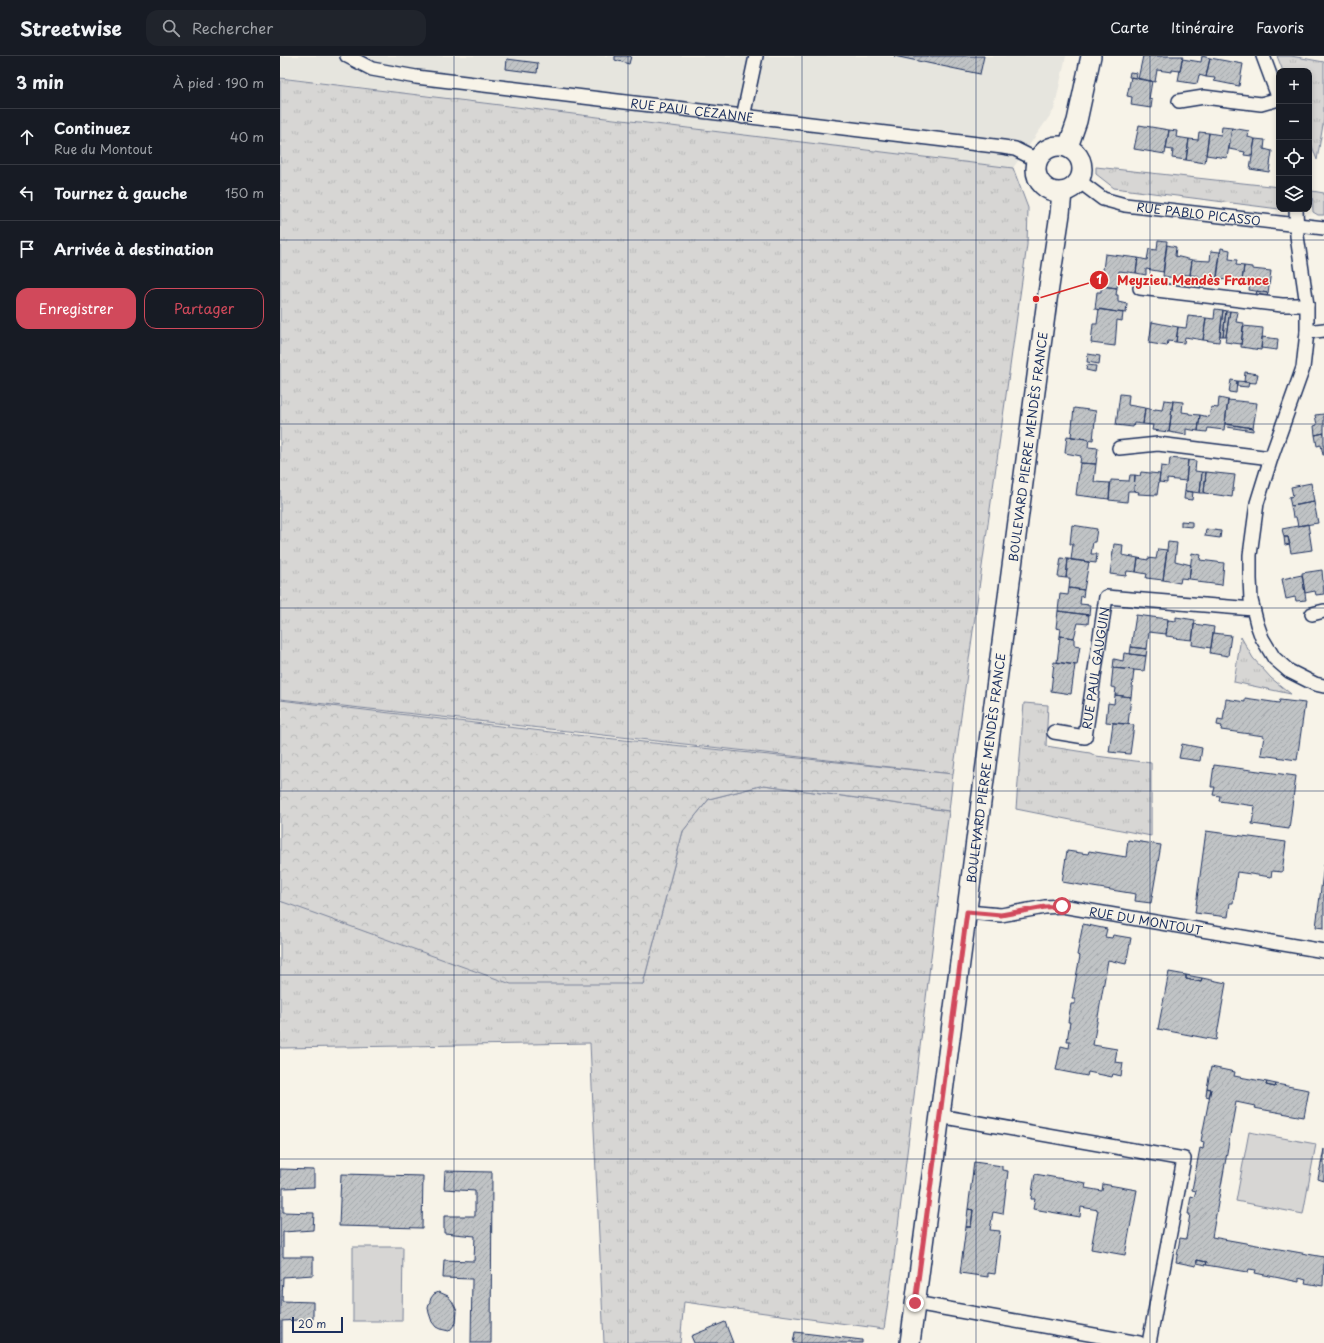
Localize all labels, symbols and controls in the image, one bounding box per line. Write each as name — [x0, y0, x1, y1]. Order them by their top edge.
search box — [146, 10, 426, 46]
text: Streetwise — [20, 14, 122, 42]
text: Rechercher — [192, 16, 273, 39]
icon: search — [160, 17, 182, 39]
text: Carte — [1110, 17, 1149, 38]
text: Itinéraire — [1171, 17, 1234, 38]
text: Favoris — [1256, 17, 1304, 38]
map controls — [1276, 68, 1312, 212]
button: + — [1276, 68, 1312, 104]
text: 3 min — [16, 69, 64, 95]
text: À pied · 190 m — [173, 73, 264, 92]
street label: RUE PAUL CÉZANNE — [630, 94, 755, 126]
button: − — [1276, 104, 1312, 140]
text: Continuez — [54, 116, 130, 139]
icon: ahead — [16, 126, 38, 148]
text: 40 m — [230, 127, 264, 146]
text: Rue du Montout — [54, 139, 153, 158]
button: locate — [1276, 140, 1312, 176]
button: layers — [1276, 176, 1312, 212]
text: Tournez à gauche — [54, 181, 188, 204]
icon: left — [16, 182, 38, 204]
text: 150 m — [225, 183, 264, 202]
street label: RUE PABLO PICASSO — [1136, 197, 1262, 230]
text: Arrivée à destination — [54, 237, 214, 260]
icon: arrive — [16, 238, 38, 260]
callout: Meyzieu Mendès France — [1089, 268, 1278, 293]
text: 1 — [1096, 270, 1102, 288]
text: Meyzieu Mendès France — [1117, 270, 1269, 289]
button: Enregistrer — [16, 288, 136, 329]
button: Partager — [144, 288, 264, 329]
street label: BOULEVARD PIERRE MENDÈS FRANCE — [1004, 331, 1052, 563]
street label: RUE PAUL GAUGUIN — [1077, 606, 1113, 731]
street label: BOULEVARD PIERRE MENDÈS FRANCE — [962, 652, 1010, 884]
route start — [1053, 897, 1071, 915]
street label: RUE DU MONTOUT — [1088, 902, 1205, 939]
route end — [906, 1294, 924, 1312]
scale bar — [292, 1315, 343, 1334]
text: 20 m — [298, 1315, 326, 1332]

